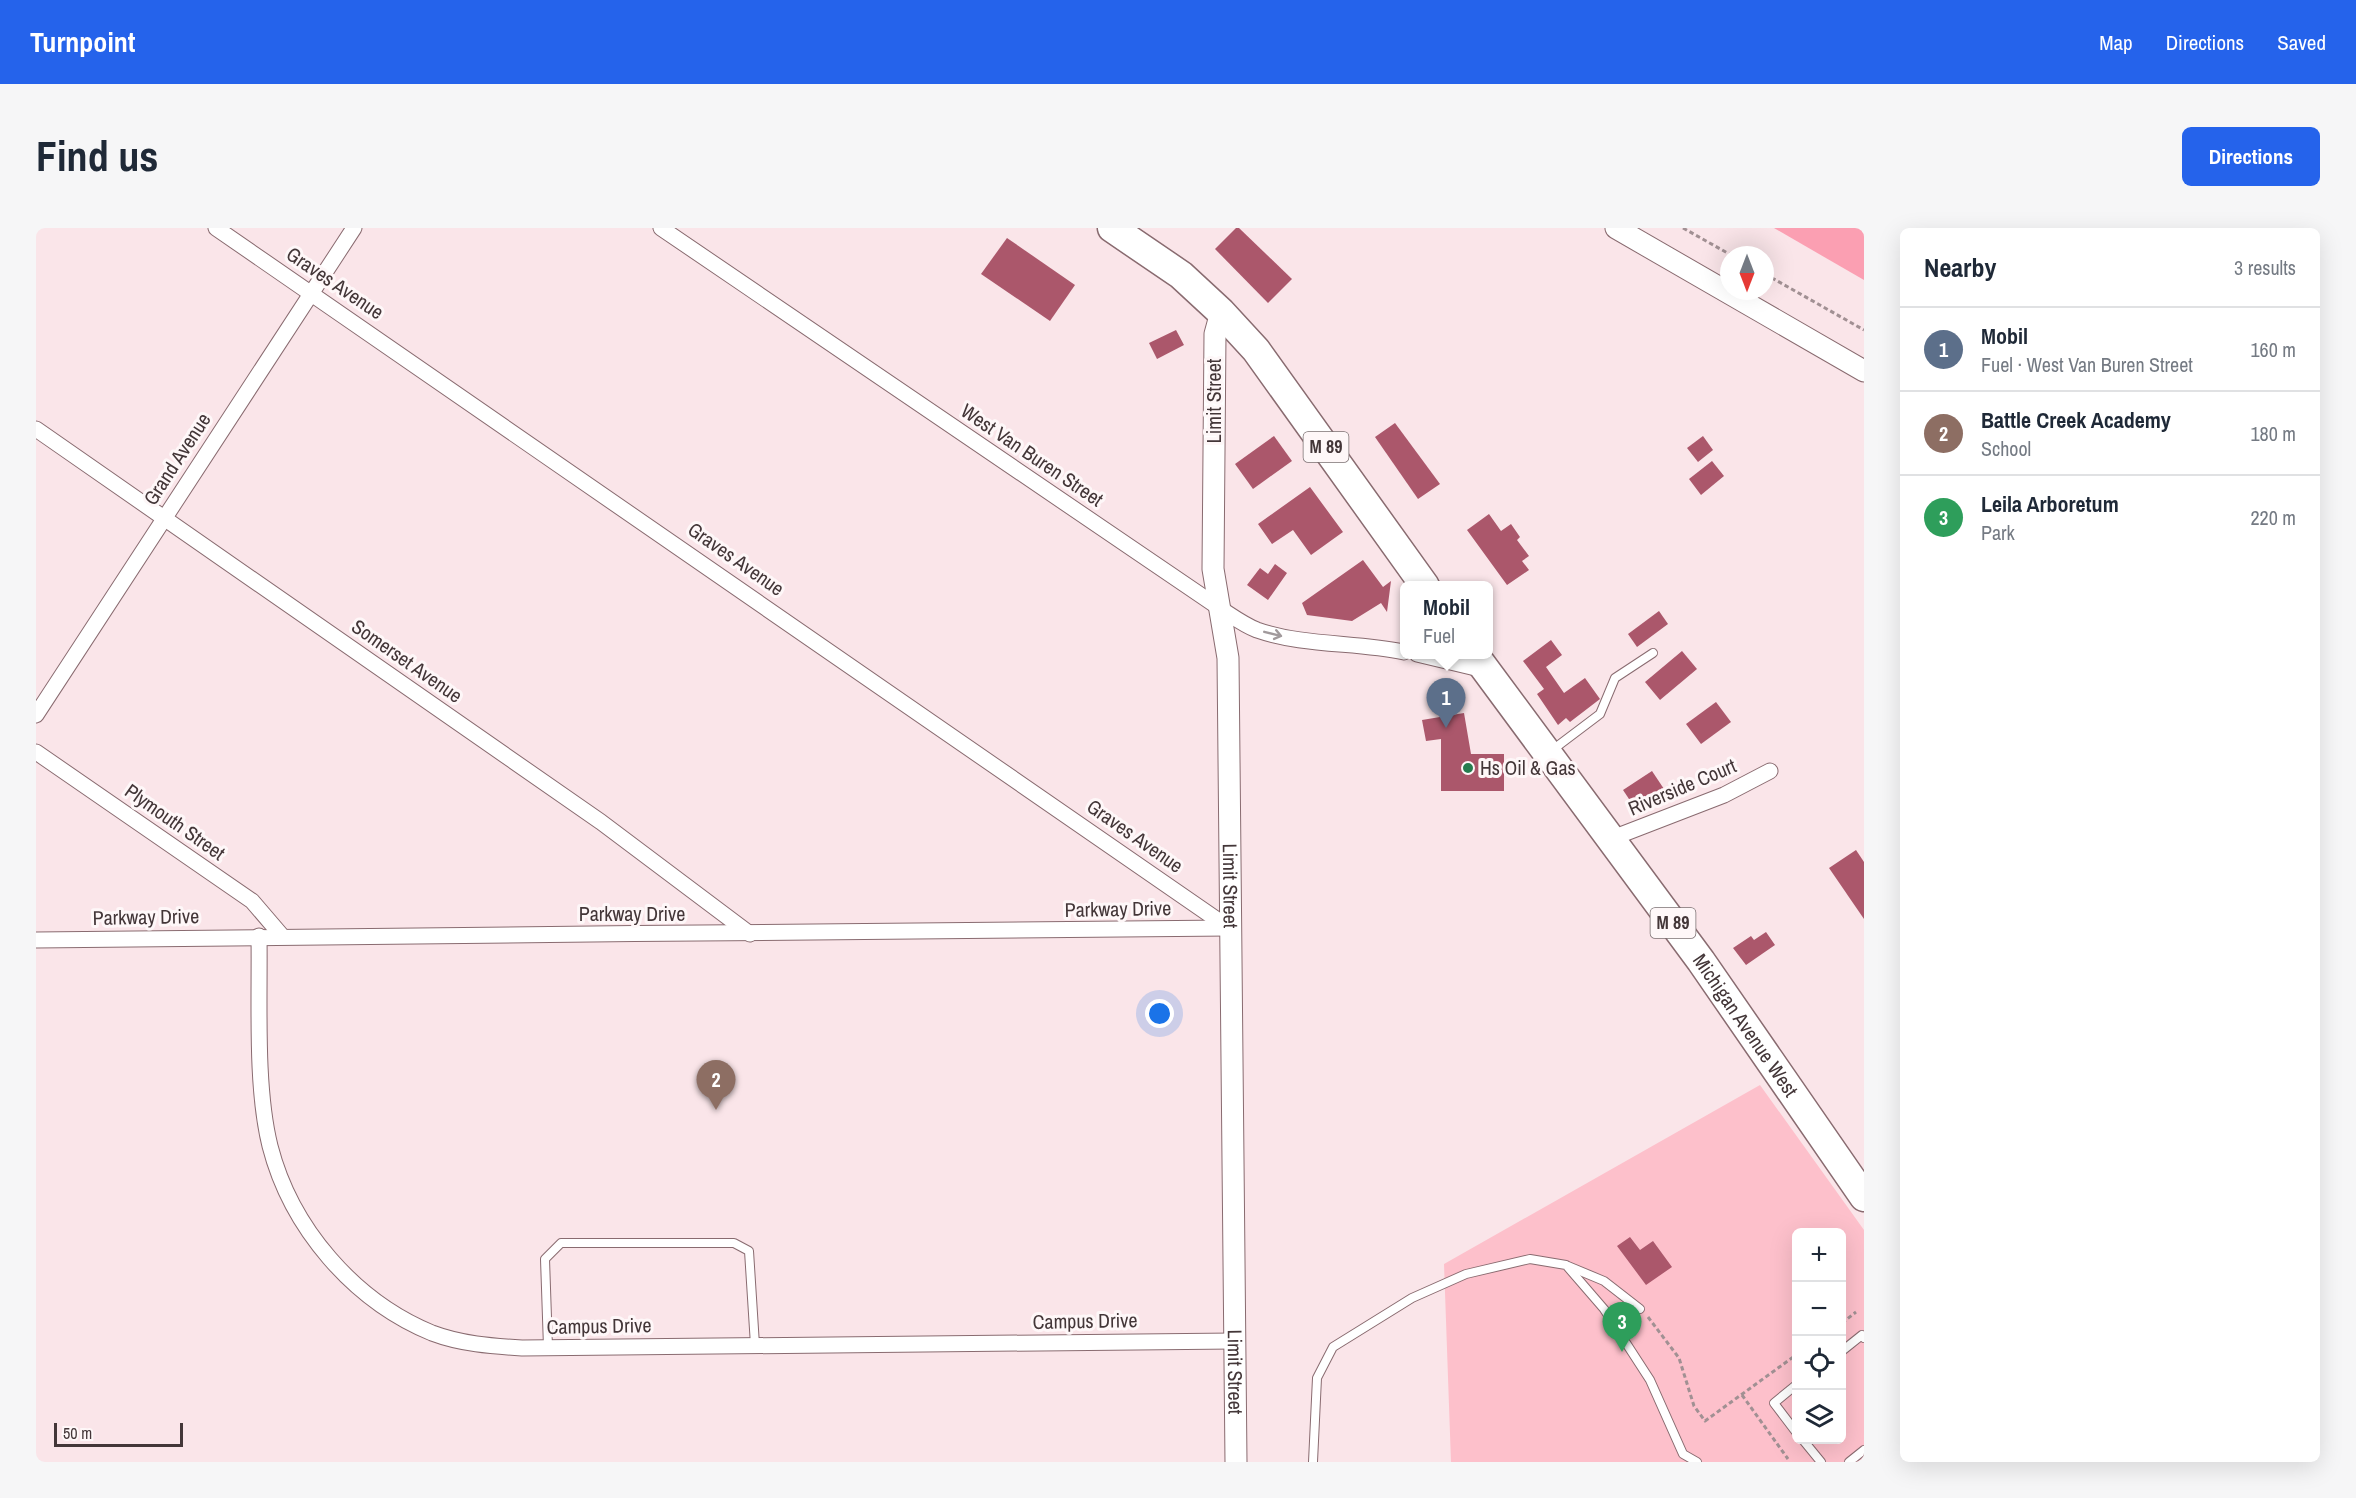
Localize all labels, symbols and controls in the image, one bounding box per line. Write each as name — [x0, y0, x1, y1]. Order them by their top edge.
text: Turnpoint — [30, 23, 135, 61]
text: Map — [2099, 28, 2133, 57]
text: Directions — [2166, 28, 2244, 57]
text: Saved — [2277, 28, 2326, 57]
button: Directions — [2182, 127, 2320, 186]
text: Find us — [36, 128, 158, 184]
street label: Graves Avenue — [281, 240, 389, 325]
north arrow — [1720, 246, 1774, 300]
text: Nearby — [1924, 250, 1996, 285]
text: 3 results — [2234, 254, 2296, 281]
text: Mobil — [1981, 321, 2028, 351]
text: 1 — [1939, 336, 1948, 363]
text: 160 m — [2250, 336, 2296, 363]
text: Fuel · West Van Buren Street — [1981, 351, 2193, 378]
street label: Limit Street — [1200, 358, 1227, 443]
street label: West Van Buren Street — [956, 397, 1109, 513]
text: Battle Creek Academy — [1981, 405, 2171, 435]
street label: Grand Avenue — [137, 408, 216, 510]
text: 2 — [1939, 420, 1948, 447]
text: 180 m — [2250, 420, 2296, 447]
road number: M 89 — [1304, 432, 1348, 462]
text: School — [1981, 435, 2031, 462]
text: Leila Arboretum — [1981, 489, 2119, 519]
text: 3 — [1939, 504, 1948, 531]
text: 220 m — [2250, 504, 2296, 531]
street label: Graves Avenue — [683, 515, 790, 602]
text: Park — [1981, 519, 2015, 546]
popup — [1400, 581, 1493, 659]
text: Mobil — [1423, 592, 1470, 622]
street label: Somerset Avenue — [347, 612, 468, 709]
text: Fuel — [1423, 622, 1455, 649]
one-way arrow — [1263, 628, 1282, 640]
pin: 1 — [1426, 678, 1466, 728]
street label: Riverside Court — [1624, 752, 1740, 821]
place label: Hs Oil & Gas — [1480, 754, 1576, 781]
marker: Hs Oil & Gas — [1461, 761, 1475, 775]
street label: Plymouth Street — [120, 777, 231, 866]
street label: Graves Avenue — [1082, 792, 1189, 879]
street label: Limit Street — [1217, 843, 1245, 929]
street label: Parkway Drive — [1064, 894, 1172, 923]
street label: Parkway Drive — [579, 900, 685, 927]
street label: Parkway Drive — [92, 902, 200, 931]
road number: M 89 — [1650, 908, 1696, 938]
street label: Michigan Avenue West — [1687, 948, 1805, 1102]
your location — [1145, 999, 1174, 1028]
pin: 2 — [696, 1060, 736, 1110]
map controls — [1792, 1228, 1846, 1444]
button: + — [1792, 1228, 1846, 1282]
button: − — [1792, 1282, 1846, 1336]
pin: 3 — [1602, 1302, 1642, 1352]
street label: Campus Drive — [1032, 1306, 1138, 1335]
street label: Campus Drive — [546, 1311, 652, 1340]
street label: Limit Street — [1222, 1329, 1250, 1415]
button: locate — [1792, 1336, 1846, 1390]
button: layers — [1792, 1390, 1846, 1444]
scale bar — [54, 1420, 183, 1448]
text: 50 m — [63, 1422, 92, 1444]

